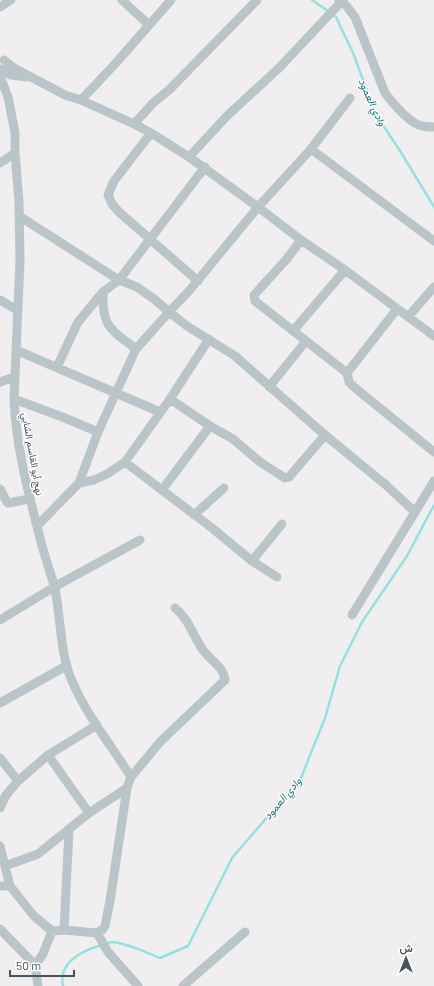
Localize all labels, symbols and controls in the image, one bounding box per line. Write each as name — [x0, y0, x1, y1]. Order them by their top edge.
water label: وادي العمود — [354, 76, 390, 129]
street label: نهج أبو القاسم الشابي — [17, 412, 46, 497]
water label: وادي العمود — [261, 774, 306, 824]
north arrow — [386, 938, 426, 978]
text: ش — [399, 941, 413, 955]
scale bar — [10, 952, 74, 978]
text: 50 m — [16, 958, 41, 972]

